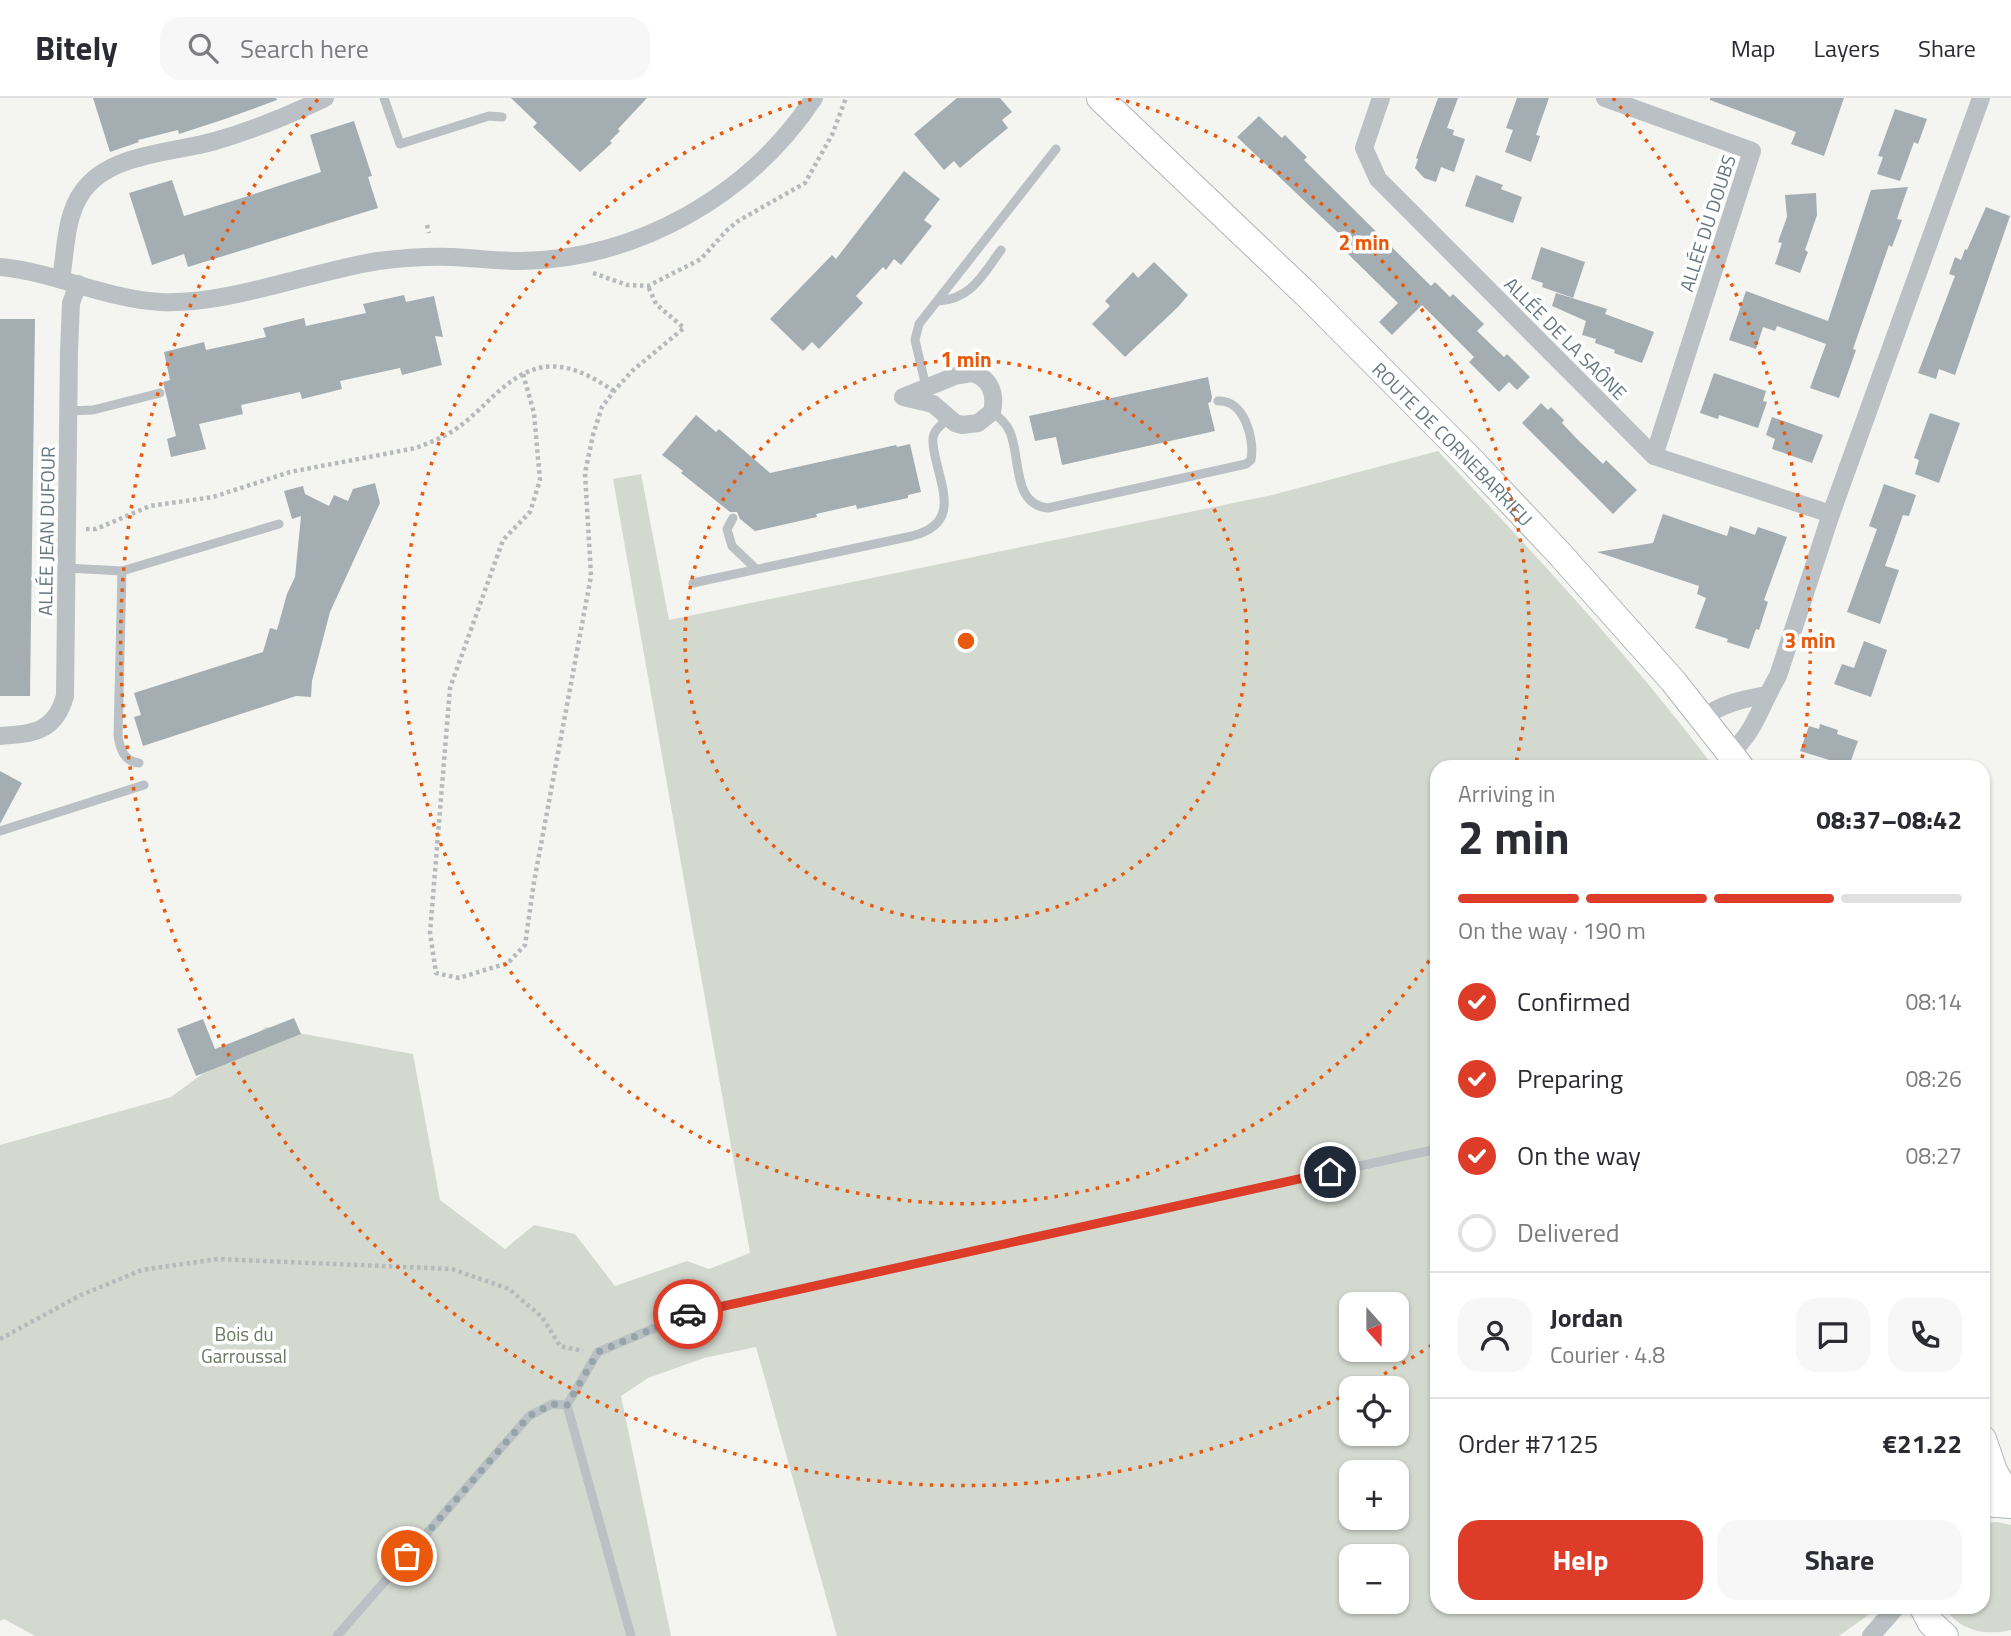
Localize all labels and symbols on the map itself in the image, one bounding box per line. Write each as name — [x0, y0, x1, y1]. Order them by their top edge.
street label: ALLÉE DU DOUBS — [1671, 151, 1743, 295]
text: 2 min — [1338, 226, 1390, 258]
street label: ALLÉE DE LA SAÔNE — [1498, 270, 1634, 406]
text: 1 min — [940, 343, 992, 375]
street label: ROUTE DE CORNEBARRIEU — [1366, 355, 1540, 532]
street label: ALLÉE JEAN DUFOUR — [30, 446, 62, 616]
text: 3 min — [1784, 624, 1836, 656]
centre of rings — [954, 629, 978, 653]
pin — [1300, 1142, 1360, 1202]
courier — [653, 1279, 723, 1349]
north arrow — [1339, 1292, 1409, 1362]
park label: Bois du Garroussal — [201, 1319, 287, 1370]
pin — [377, 1526, 437, 1586]

